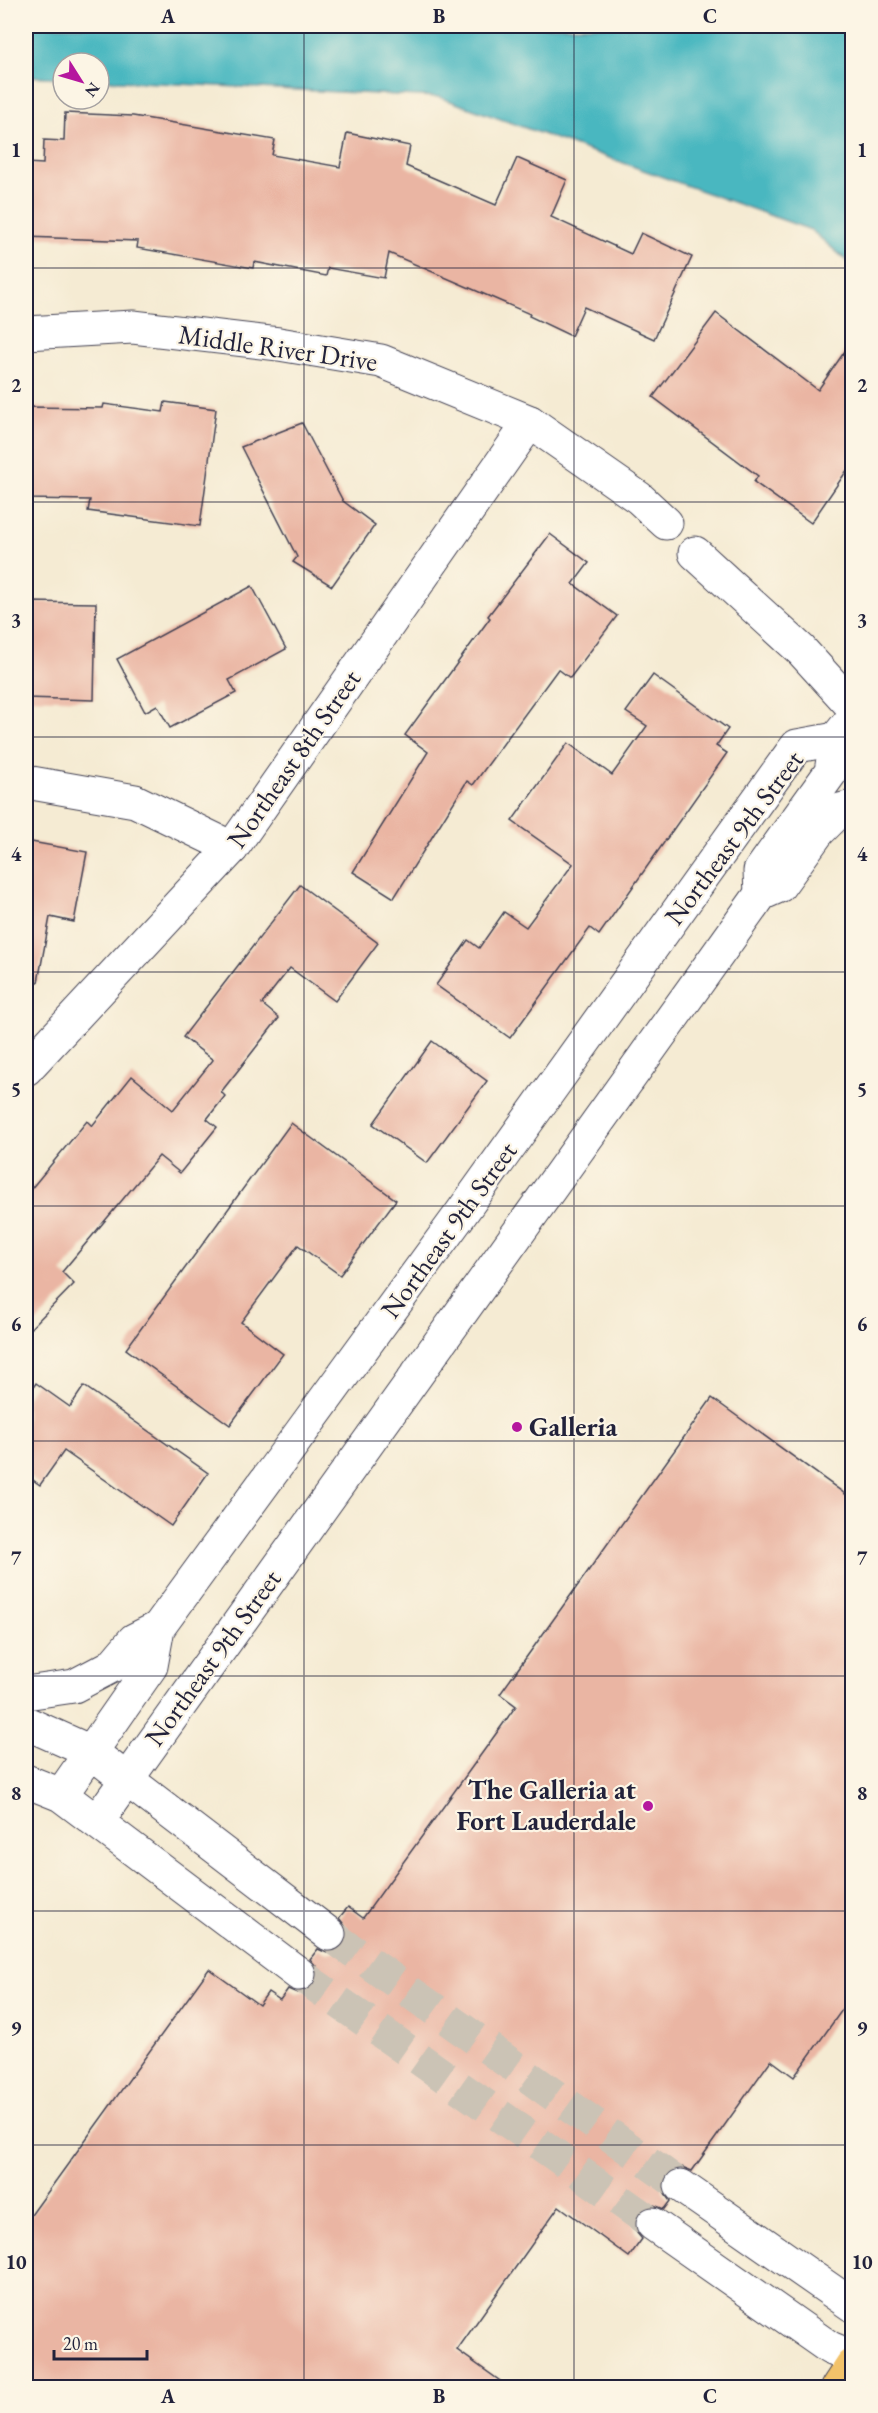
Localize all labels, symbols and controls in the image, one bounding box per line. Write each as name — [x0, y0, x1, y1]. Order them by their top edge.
text: A — [160, 3, 176, 29]
text: B — [433, 3, 445, 29]
text: C — [703, 3, 717, 29]
north arrow — [51, 51, 111, 111]
text: N — [80, 78, 105, 101]
text: 1 — [11, 137, 21, 163]
text: 1 — [857, 137, 867, 163]
street label: Middle River Drive — [176, 316, 380, 379]
text: 2 — [11, 372, 22, 398]
text: 2 — [857, 372, 868, 398]
text: 3 — [11, 607, 21, 633]
text: 3 — [857, 607, 867, 633]
street label: Northeast 8th Street — [219, 662, 368, 855]
street label: Northeast 9th Street — [656, 743, 811, 932]
text: 4 — [11, 841, 22, 867]
text: 4 — [857, 841, 868, 867]
text: 5 — [11, 1076, 21, 1102]
text: 5 — [857, 1076, 867, 1102]
street label: Northeast 9th Street — [373, 1134, 525, 1325]
text: 6 — [11, 1311, 22, 1337]
text: 6 — [857, 1311, 868, 1337]
place label: Galleria — [529, 1409, 618, 1444]
marker: Galleria — [510, 1420, 524, 1434]
text: 7 — [11, 1545, 22, 1571]
text: 7 — [857, 1545, 868, 1571]
street label: Northeast 9th Street — [137, 1562, 289, 1753]
place label: The Galleria at Fort Lauderdale — [456, 1772, 636, 1838]
text: 8 — [11, 1780, 21, 1806]
text: 8 — [857, 1780, 867, 1806]
marker: The Galleria at Fort Lauderdale — [641, 1799, 655, 1813]
text: 9 — [11, 2015, 22, 2041]
text: 9 — [857, 2015, 868, 2041]
text: 10 — [5, 2249, 27, 2275]
text: 10 — [851, 2249, 873, 2275]
scale bar — [54, 2323, 147, 2361]
text: 20 m — [63, 2332, 98, 2355]
text: A — [160, 2383, 176, 2409]
text: B — [433, 2383, 445, 2409]
text: C — [703, 2383, 717, 2409]

